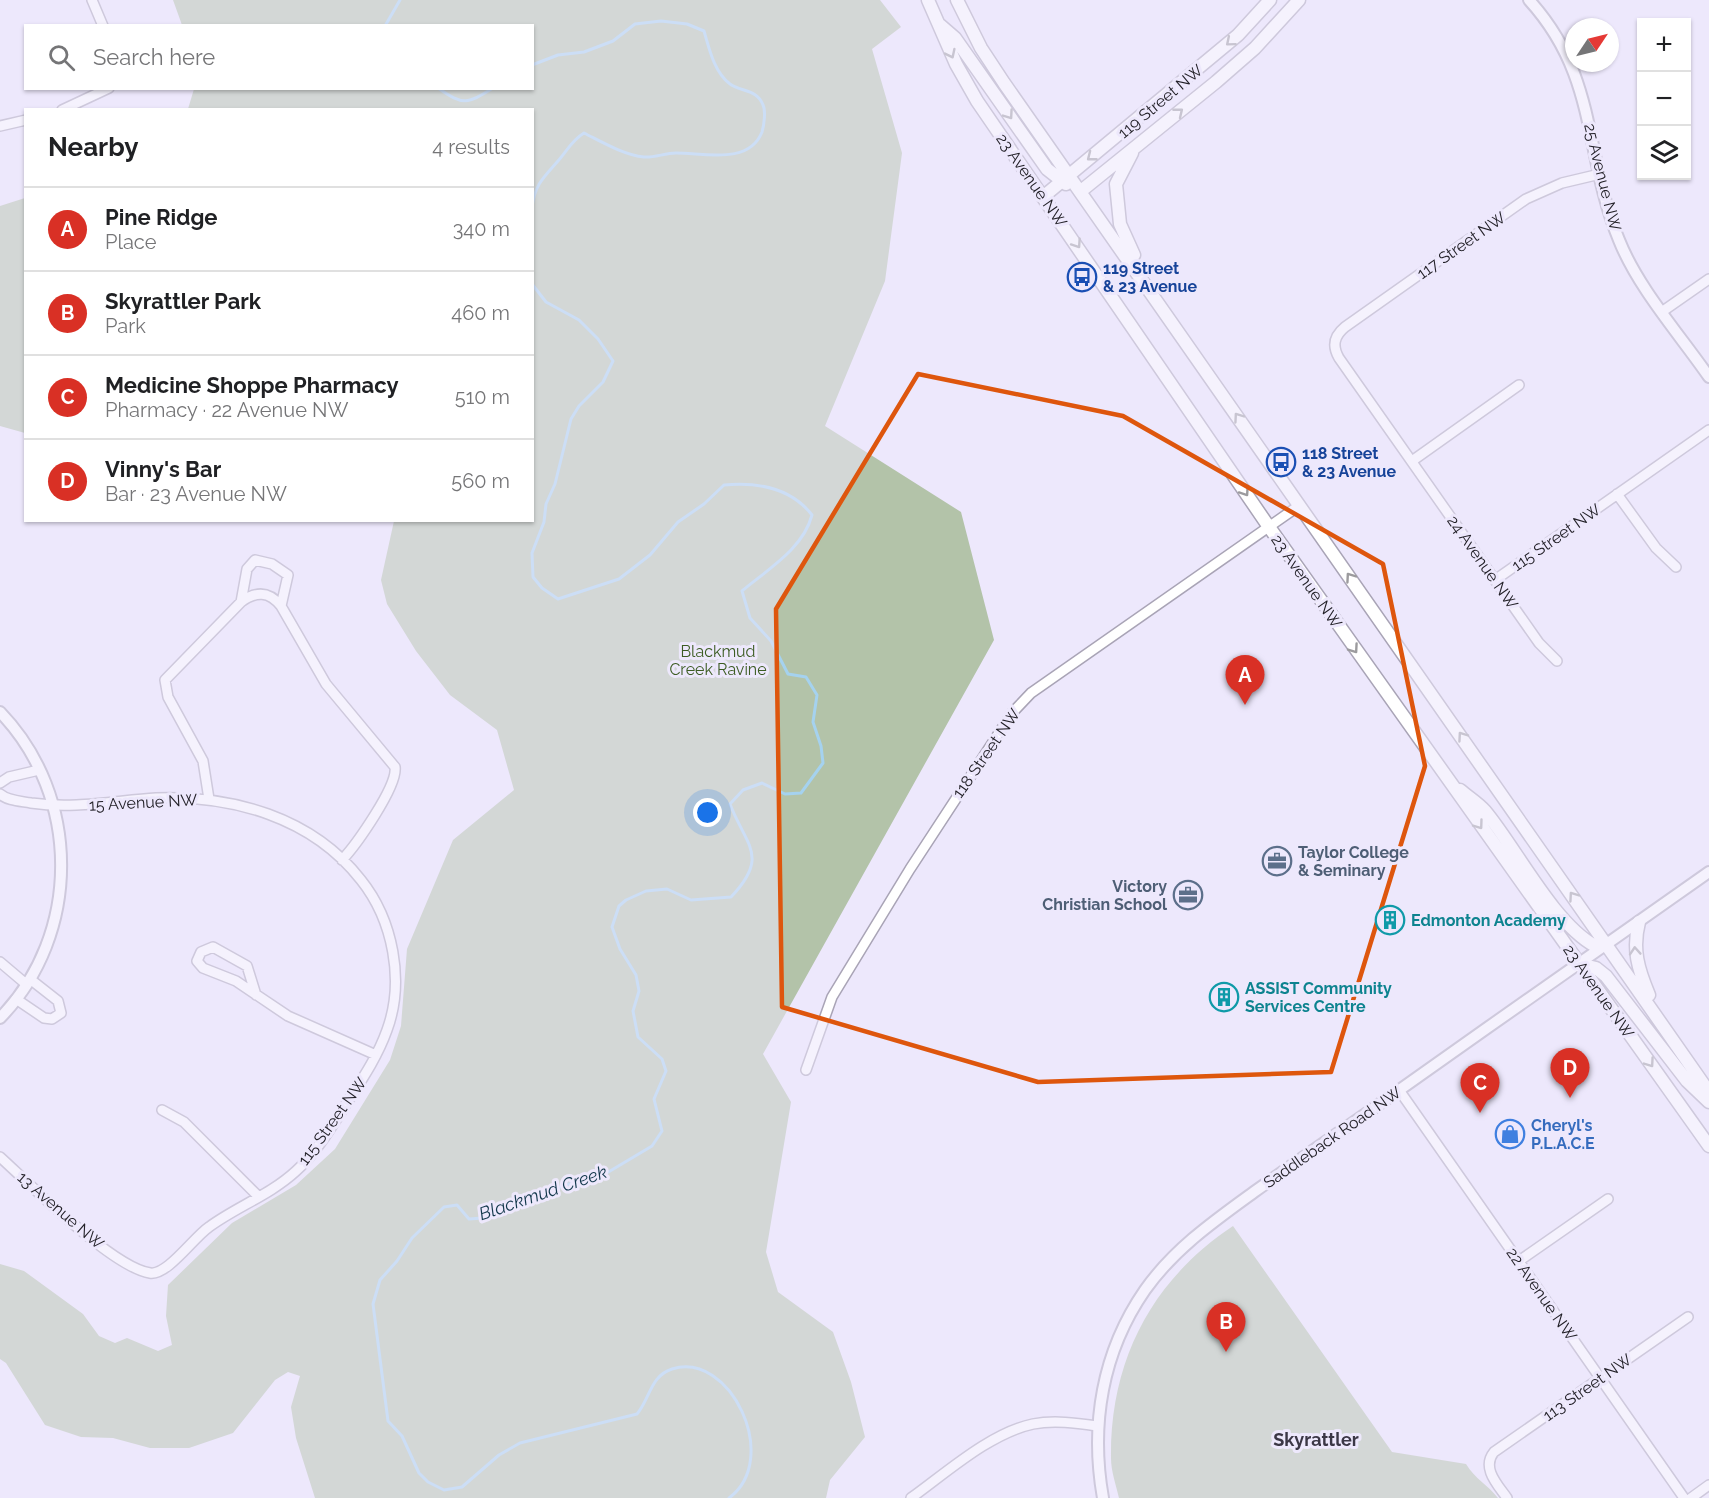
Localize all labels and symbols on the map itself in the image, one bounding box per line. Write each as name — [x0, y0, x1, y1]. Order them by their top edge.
north arrow — [1565, 18, 1619, 72]
one-way arrow — [1226, 35, 1237, 46]
one-way arrow — [944, 47, 956, 58]
street label: 119 Street NW — [1114, 60, 1207, 142]
one-way arrow — [1002, 108, 1013, 119]
one-way arrow — [1172, 109, 1183, 120]
street label: 25 Avenue NW — [1580, 121, 1625, 233]
street label: 23 Avenue NW — [992, 130, 1071, 231]
one-way arrow — [1087, 150, 1098, 161]
street label: 117 Street NW — [1413, 208, 1509, 283]
one-way arrow — [1070, 238, 1081, 249]
place label: 119 Street & 23 Avenue — [1103, 259, 1197, 296]
bus stop icon: 119 Street & 23 Avenue — [1066, 261, 1098, 293]
one-way arrow — [1234, 412, 1245, 423]
place label: 118 Street & 23 Avenue — [1302, 444, 1396, 481]
bus stop icon: 118 Street & 23 Avenue — [1265, 446, 1297, 478]
one-way arrow — [1238, 486, 1249, 497]
street label: 115 Street NW — [1508, 500, 1605, 575]
street label: 24 Avenue NW — [1443, 512, 1522, 613]
street label: 23 Avenue NW — [1267, 531, 1346, 632]
one-way arrow — [1346, 572, 1357, 583]
park label: Blackmud Creek Ravine — [669, 642, 767, 679]
one-way arrow — [1347, 642, 1358, 653]
pin: A — [1226, 656, 1264, 705]
street label: 118 Street NW — [949, 705, 1024, 802]
one-way arrow — [1458, 732, 1469, 743]
street label: 15 Avenue NW — [88, 790, 198, 815]
your location — [693, 798, 722, 827]
one-way arrow — [1472, 818, 1483, 829]
place label: Taylor College & Seminary — [1298, 843, 1409, 880]
office icon: Taylor College & Seminary — [1261, 845, 1293, 877]
place label: Victory Christian School — [1042, 877, 1168, 914]
office icon: Victory Christian School — [1172, 879, 1204, 911]
one-way arrow — [1569, 892, 1580, 903]
building icon: Edmonton Academy — [1374, 904, 1406, 936]
place label: Edmonton Academy — [1411, 911, 1566, 930]
street label: 23 Avenue NW — [1559, 941, 1638, 1042]
one-way arrow — [1629, 946, 1642, 955]
place label: ASSIST Community Services Centre — [1245, 979, 1392, 1016]
building icon: ASSIST Community Services Centre — [1208, 981, 1240, 1013]
pin: D — [1550, 1048, 1590, 1098]
one-way arrow — [1643, 1056, 1654, 1067]
pin: C — [1460, 1064, 1500, 1113]
street label: 115 Street NW — [294, 1073, 371, 1169]
street label: Saddleback Road NW — [1260, 1083, 1405, 1192]
place label: Cheryl's P.L.A.C.E — [1531, 1116, 1595, 1153]
shop icon: Cheryl's P.L.A.C.E — [1494, 1118, 1526, 1150]
water label: Blackmud Creek — [476, 1161, 610, 1224]
street label: 13 Avenue NW — [14, 1168, 108, 1253]
street label: 22 Avenue NW — [1502, 1244, 1581, 1345]
pin: B — [1206, 1302, 1246, 1352]
street label: 113 Street NW — [1539, 1350, 1635, 1425]
district label: Skyrattler — [1273, 1429, 1359, 1450]

